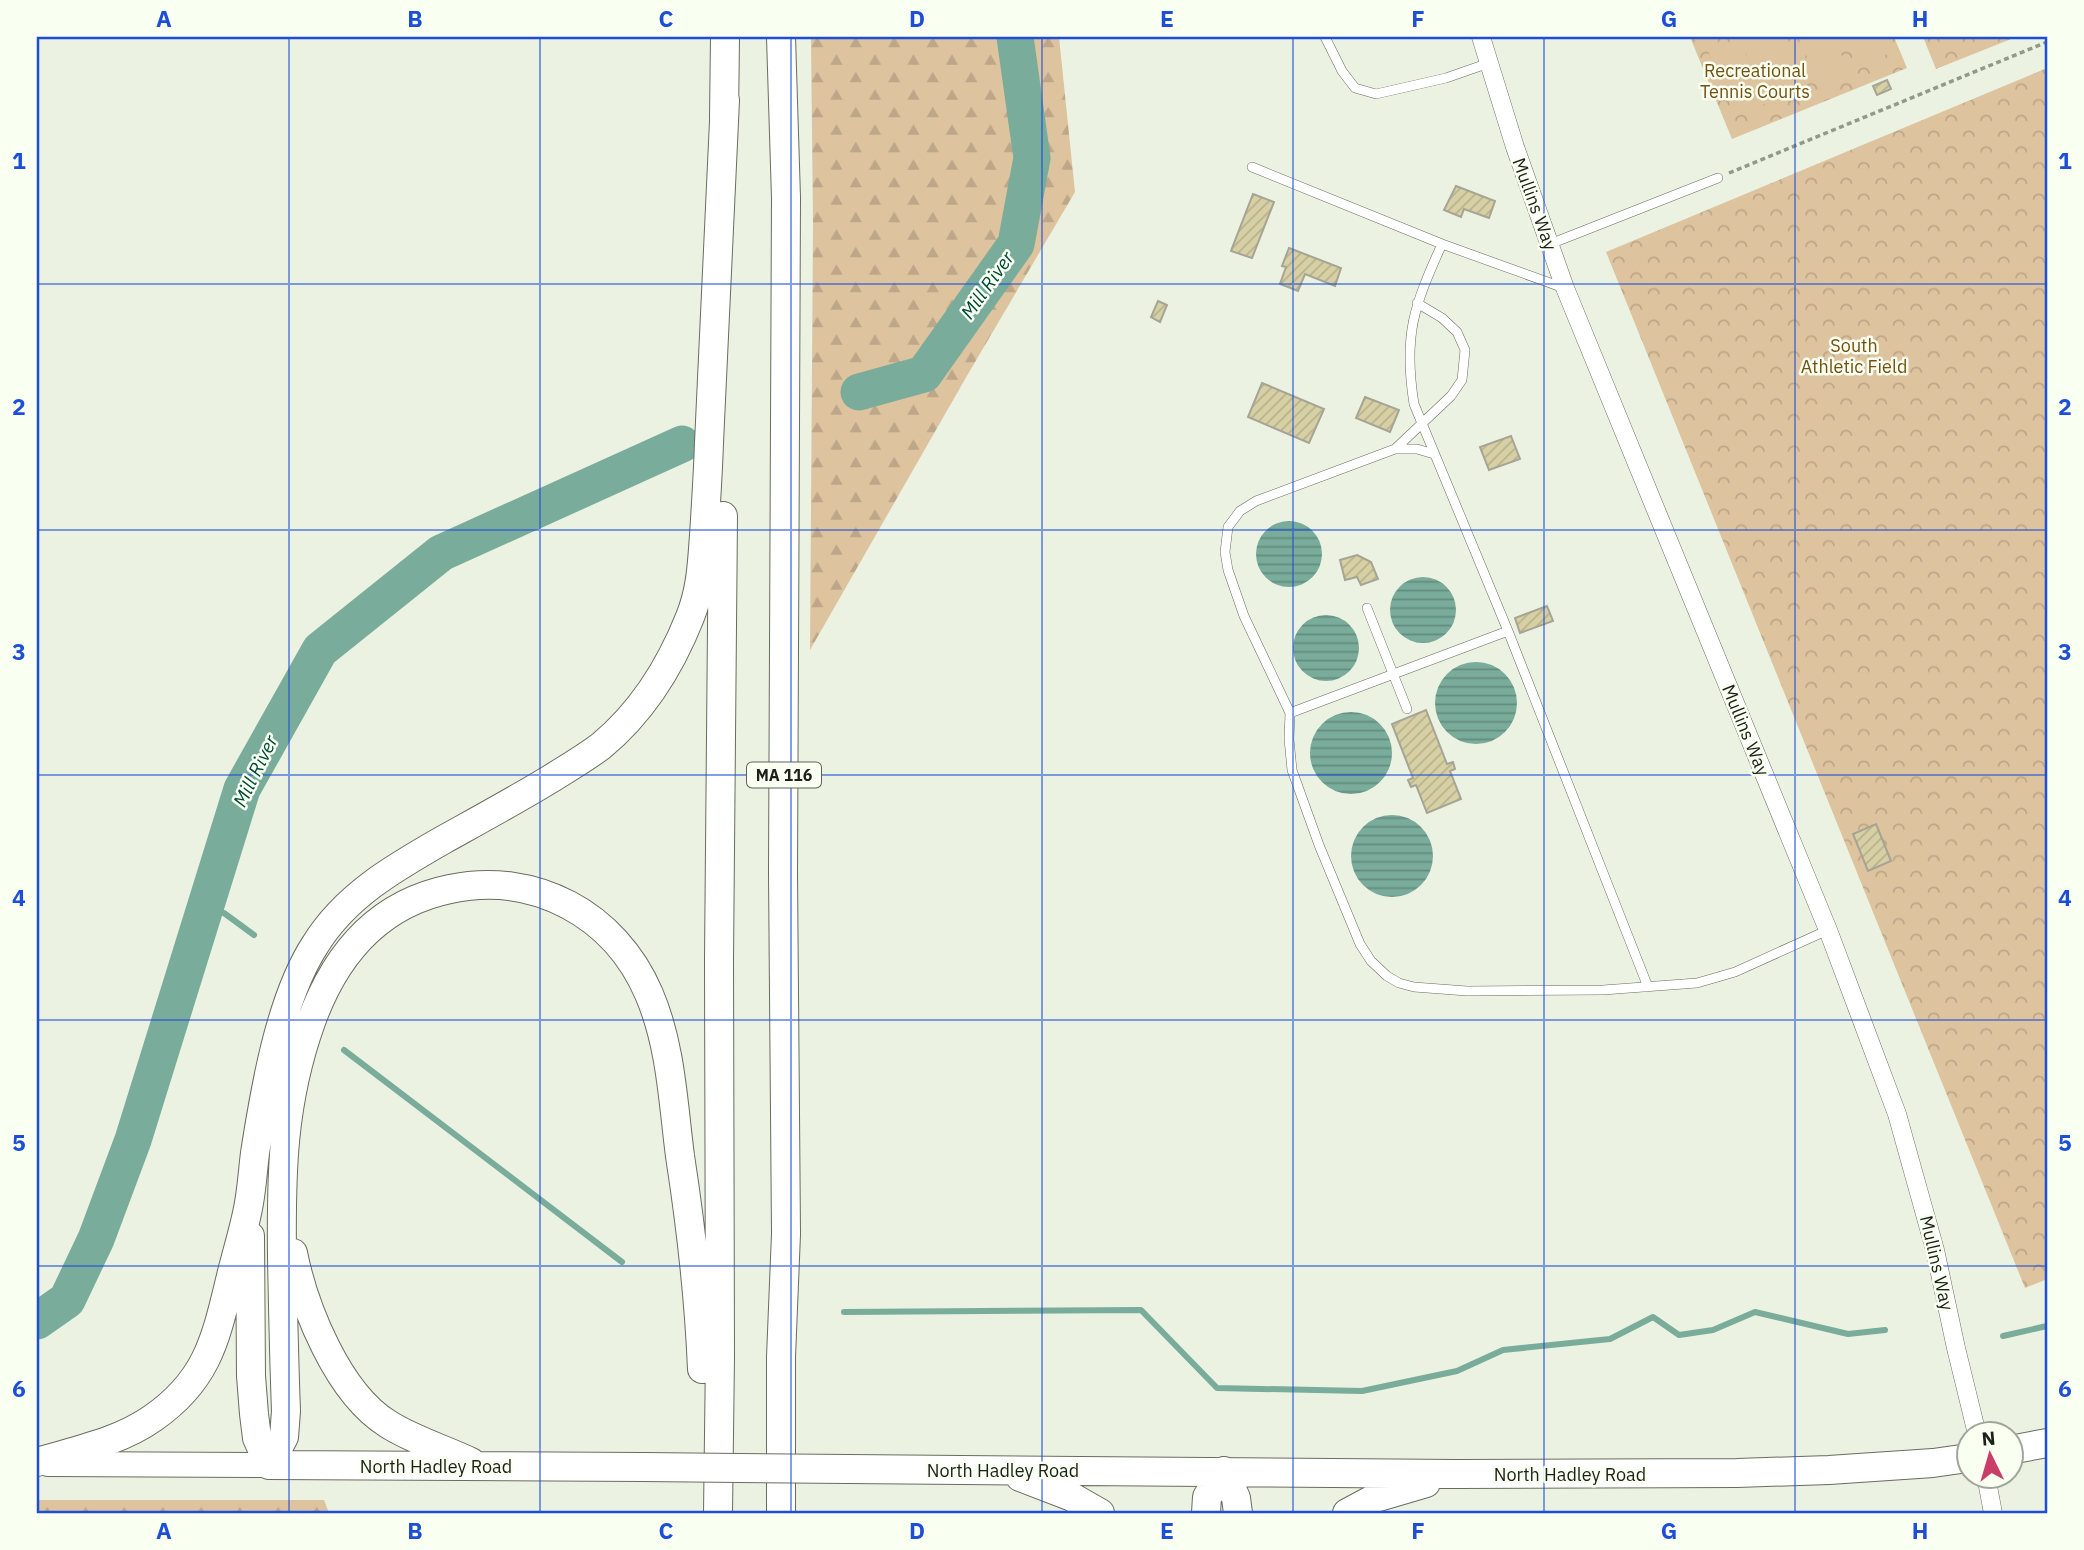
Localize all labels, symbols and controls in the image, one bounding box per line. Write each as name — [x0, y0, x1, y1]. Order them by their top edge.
text: A — [156, 3, 172, 33]
text: B — [407, 3, 423, 33]
text: C — [659, 3, 674, 33]
text: D — [909, 3, 925, 33]
text: E — [1160, 3, 1174, 33]
text: F — [1411, 3, 1425, 33]
text: G — [1661, 3, 1677, 33]
text: H — [1912, 3, 1928, 33]
park label: Recreational Tennis Courts — [1700, 59, 1810, 103]
text: 1 — [12, 145, 26, 175]
text: 1 — [2058, 145, 2072, 175]
street label: Mullins Way — [1508, 155, 1562, 253]
water label: Mill River — [955, 246, 1019, 323]
park label: South Athletic Field — [1801, 334, 1907, 378]
text: 2 — [12, 391, 26, 421]
text: 2 — [2058, 391, 2072, 421]
text: 3 — [12, 636, 26, 666]
text: 3 — [2058, 636, 2072, 666]
street label: Mullins Way — [1717, 681, 1775, 779]
water label: Mill River — [227, 730, 283, 811]
road number: MA 116 — [747, 762, 821, 788]
text: 4 — [12, 882, 26, 912]
text: 4 — [2058, 882, 2072, 912]
text: 5 — [12, 1127, 26, 1157]
text: 5 — [2058, 1127, 2072, 1157]
street label: Mullins Way — [1915, 1213, 1959, 1313]
text: 6 — [12, 1373, 26, 1403]
text: 6 — [2058, 1373, 2072, 1403]
north arrow — [1954, 1420, 2024, 1490]
text: N — [1981, 1426, 1996, 1451]
street label: North Hadley Road — [360, 1455, 512, 1478]
street label: North Hadley Road — [927, 1459, 1079, 1482]
street label: North Hadley Road — [1494, 1463, 1646, 1486]
text: A — [156, 1515, 172, 1545]
text: B — [407, 1515, 423, 1545]
text: C — [659, 1515, 674, 1545]
text: D — [909, 1515, 925, 1545]
text: E — [1160, 1515, 1174, 1545]
text: F — [1411, 1515, 1425, 1545]
text: G — [1661, 1515, 1677, 1545]
text: H — [1912, 1515, 1928, 1545]

